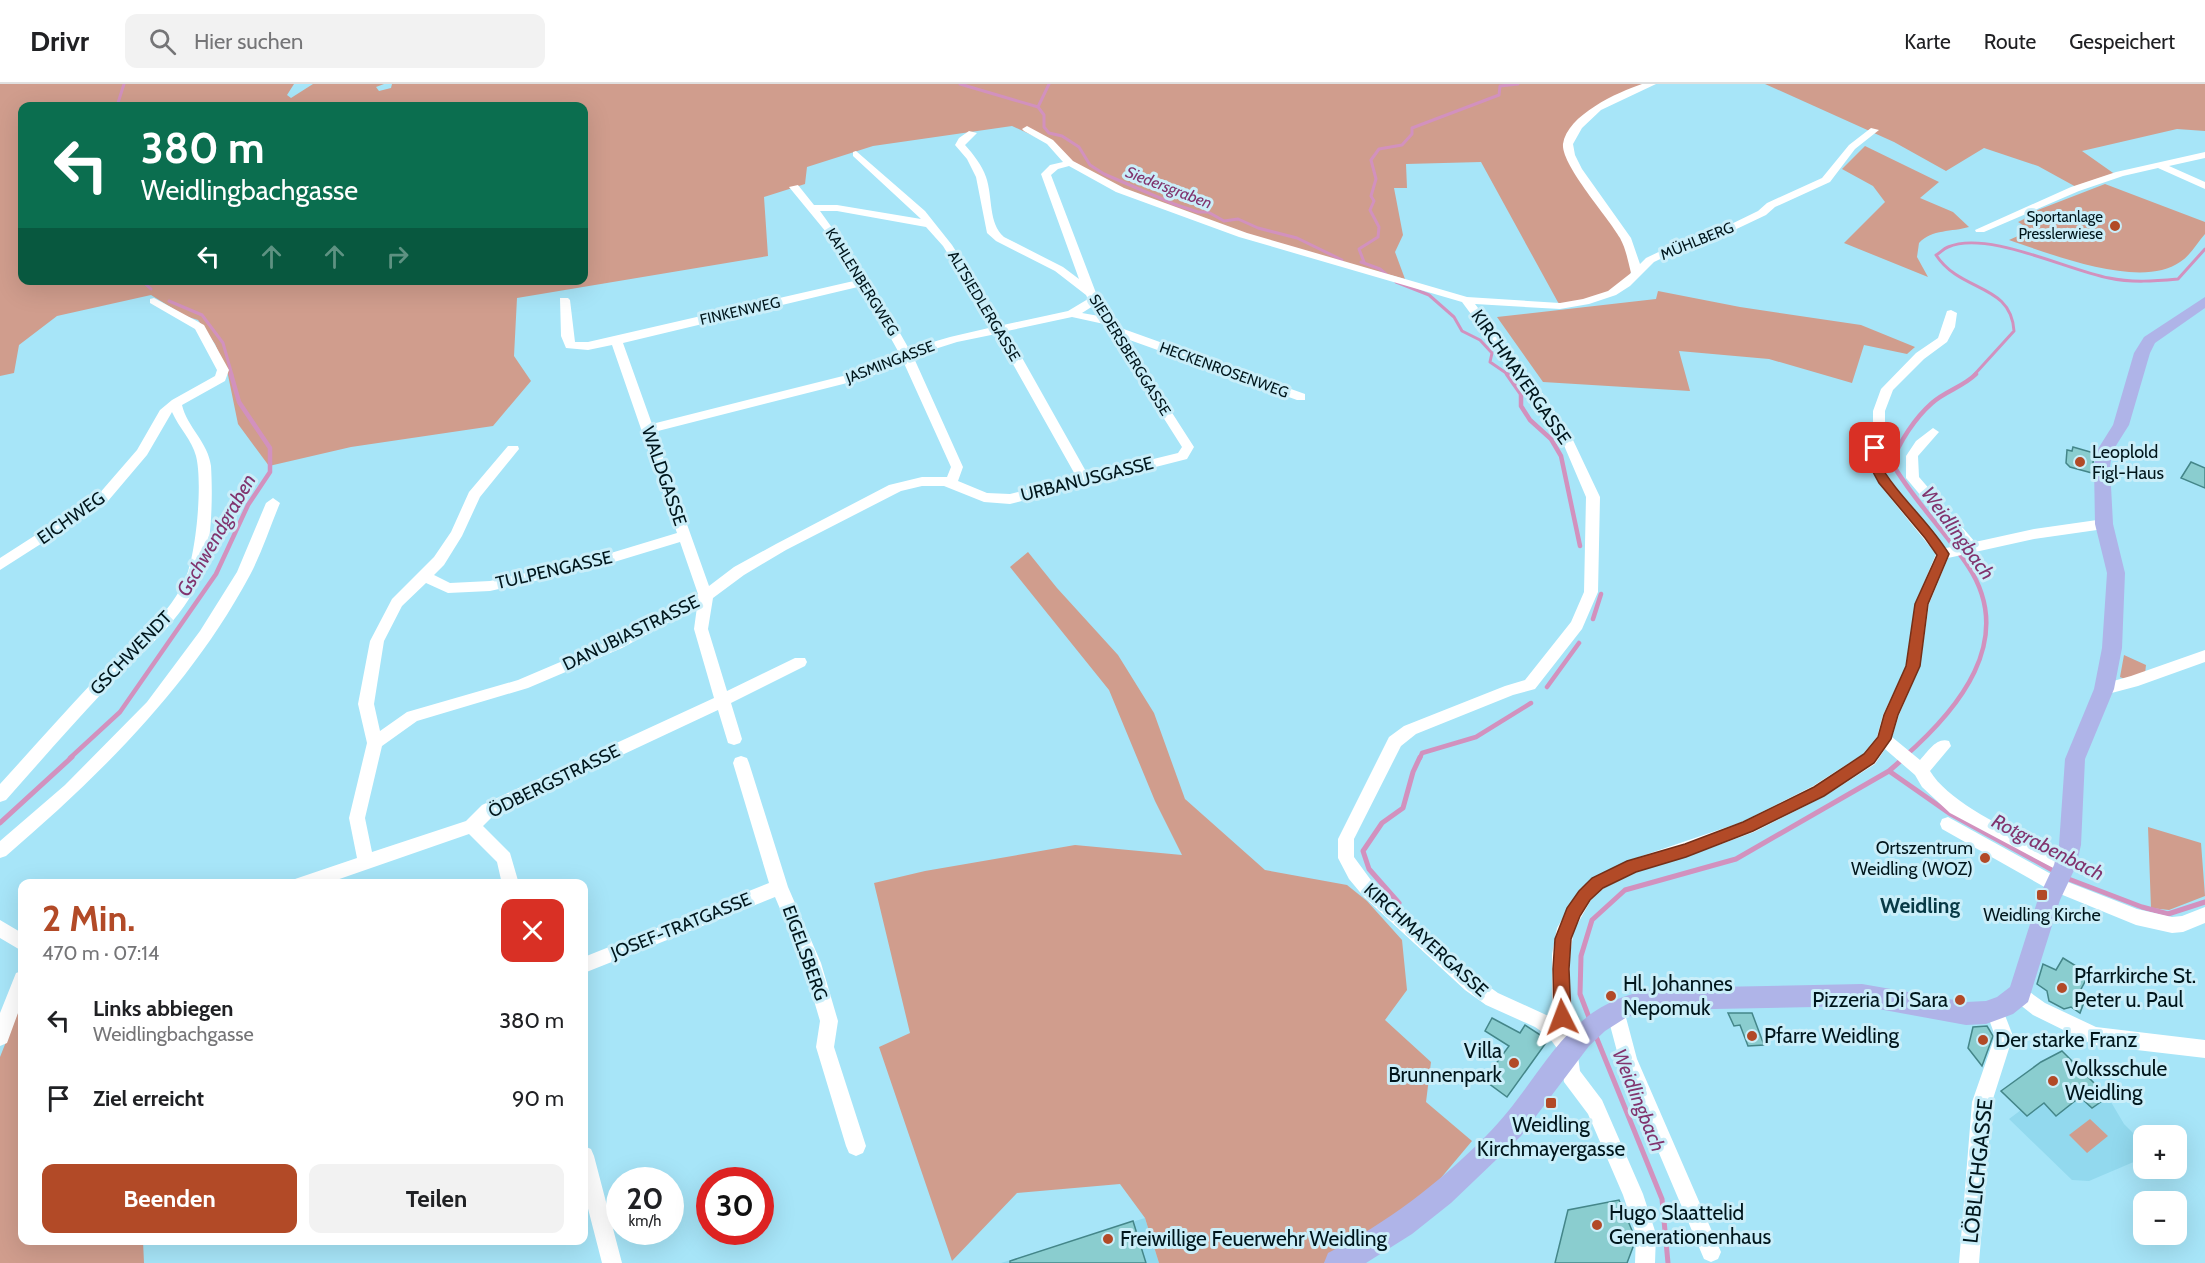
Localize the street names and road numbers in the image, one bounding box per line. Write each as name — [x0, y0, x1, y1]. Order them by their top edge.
street label: MÜHLBERG — [1658, 218, 1736, 264]
street label: KAHLENBERGWEG — [822, 225, 902, 339]
street label: ALTSIEDLERGASSE — [944, 248, 1024, 364]
street label: SIEDERSBERGGASSE — [1085, 291, 1175, 419]
street label: FINKENWEG — [698, 293, 782, 329]
street label: KIRCHMAYERGASSE — [1466, 306, 1576, 448]
street label: JASMINGASSE — [842, 337, 937, 388]
street label: HECKENROSENWEG — [1157, 338, 1291, 402]
street label: WALDGASSE — [637, 423, 691, 529]
street label: URBANUSGASSE — [1018, 452, 1156, 506]
street label: EICHWEG — [33, 487, 109, 549]
street label: TULPENGASSE — [494, 546, 614, 594]
street label: DANUBIASTRASSE — [559, 590, 703, 676]
street label: GSCHWENDT — [85, 606, 177, 700]
street label: ÖDBERGSTRASSE — [485, 740, 623, 822]
street label: KIRCHMAYERGASSE — [1360, 879, 1492, 1001]
street label: JOSEF-TRATGASSE — [607, 888, 754, 965]
street label: EIGELSBERG — [778, 902, 832, 1004]
street label: LÖBLICHGASSE — [1957, 1097, 1998, 1245]

